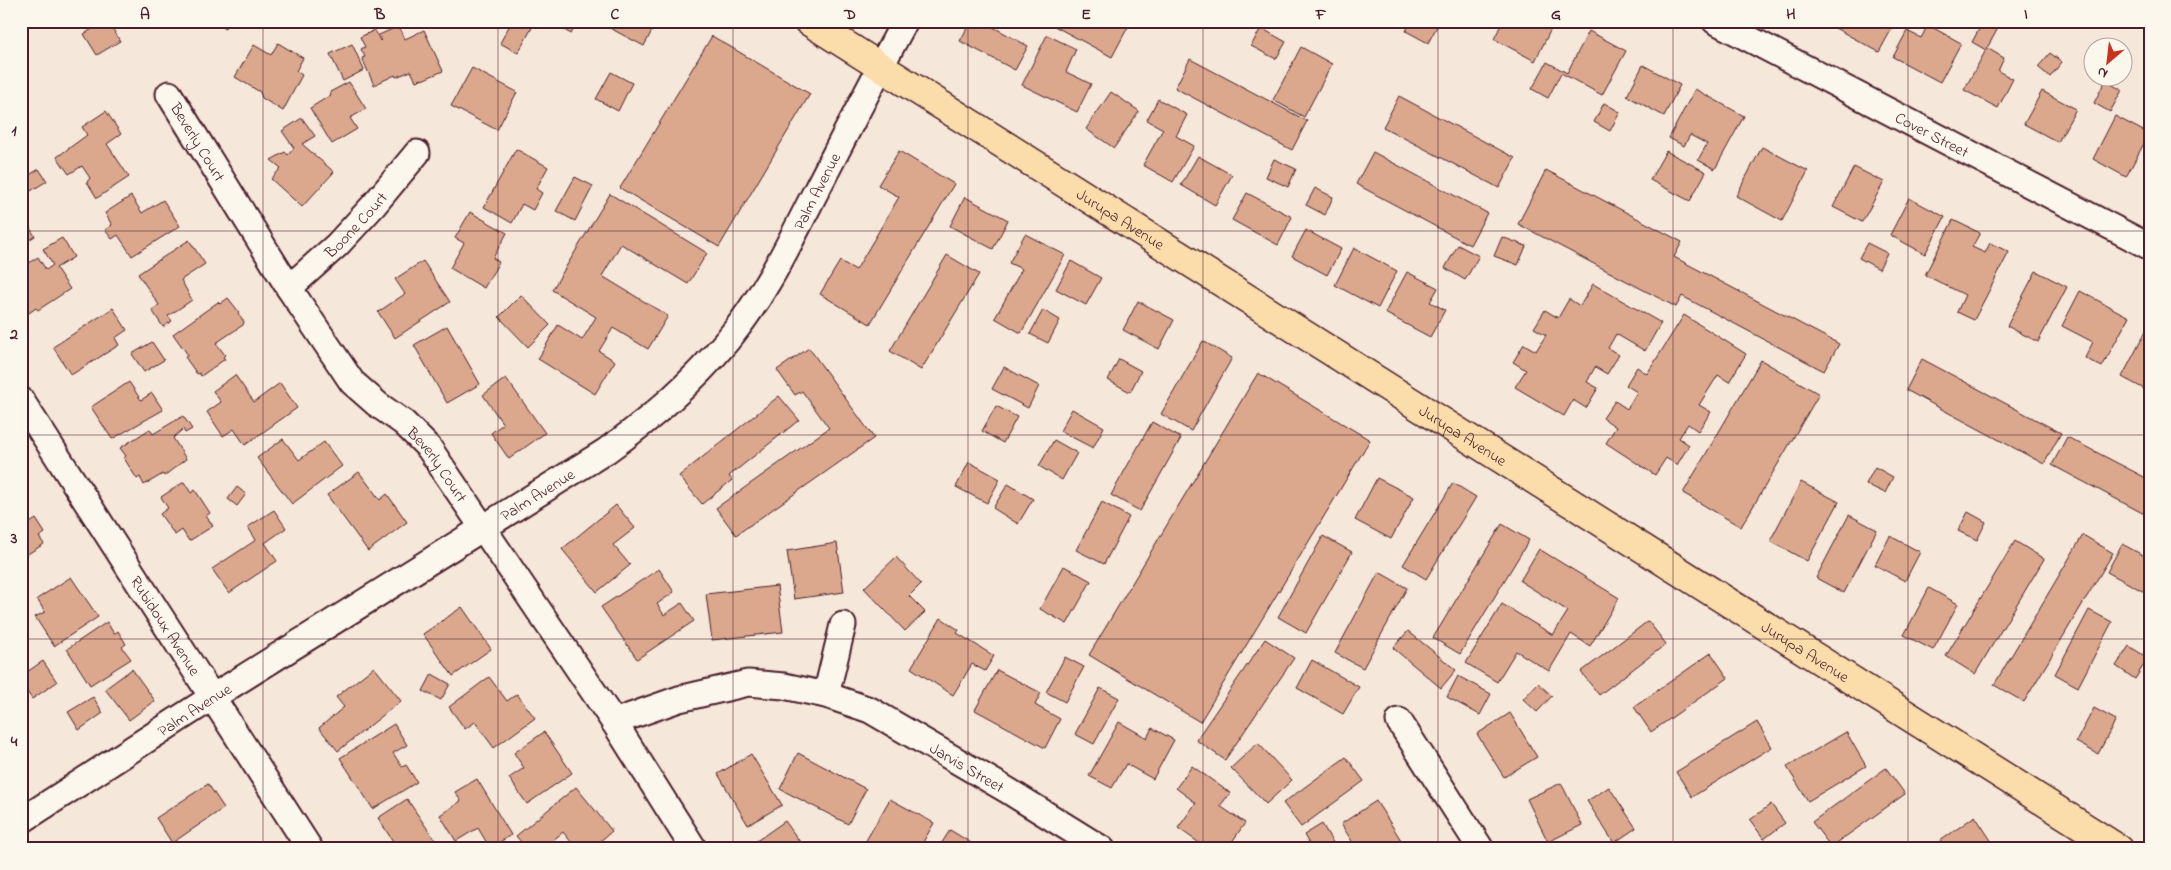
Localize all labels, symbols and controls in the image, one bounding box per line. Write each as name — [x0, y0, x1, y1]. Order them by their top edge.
text: A — [140, 3, 150, 27]
text: B — [374, 3, 386, 27]
text: C — [611, 3, 620, 27]
text: D — [843, 3, 856, 27]
text: E — [1081, 3, 1091, 27]
text: F — [1315, 3, 1327, 27]
text: G — [1551, 3, 1561, 27]
text: H — [1786, 3, 1796, 27]
text: I — [2024, 3, 2028, 27]
north arrow — [2084, 38, 2134, 88]
text: N — [2093, 61, 2112, 84]
street label: Beverly Court — [163, 98, 231, 187]
street label: Cover Street — [1890, 107, 1973, 165]
text: 1 — [11, 119, 17, 143]
street label: Palm Avenue — [788, 148, 848, 235]
street label: Jurupa Avenue — [1071, 183, 1169, 258]
street label: Boone Court — [319, 187, 394, 265]
text: 2 — [9, 323, 18, 347]
street label: Jurupa Avenue — [1413, 400, 1512, 474]
street label: Beverly Court — [400, 422, 473, 508]
street label: Palm Avenue — [496, 463, 581, 528]
text: 3 — [10, 527, 18, 551]
street label: Rubidoux Avenue — [123, 572, 206, 682]
street label: Jurupa Avenue — [1756, 616, 1854, 690]
street label: Palm Avenue — [153, 678, 237, 744]
text: 4 — [10, 730, 18, 754]
street label: Jarvis Street — [924, 737, 1009, 800]

